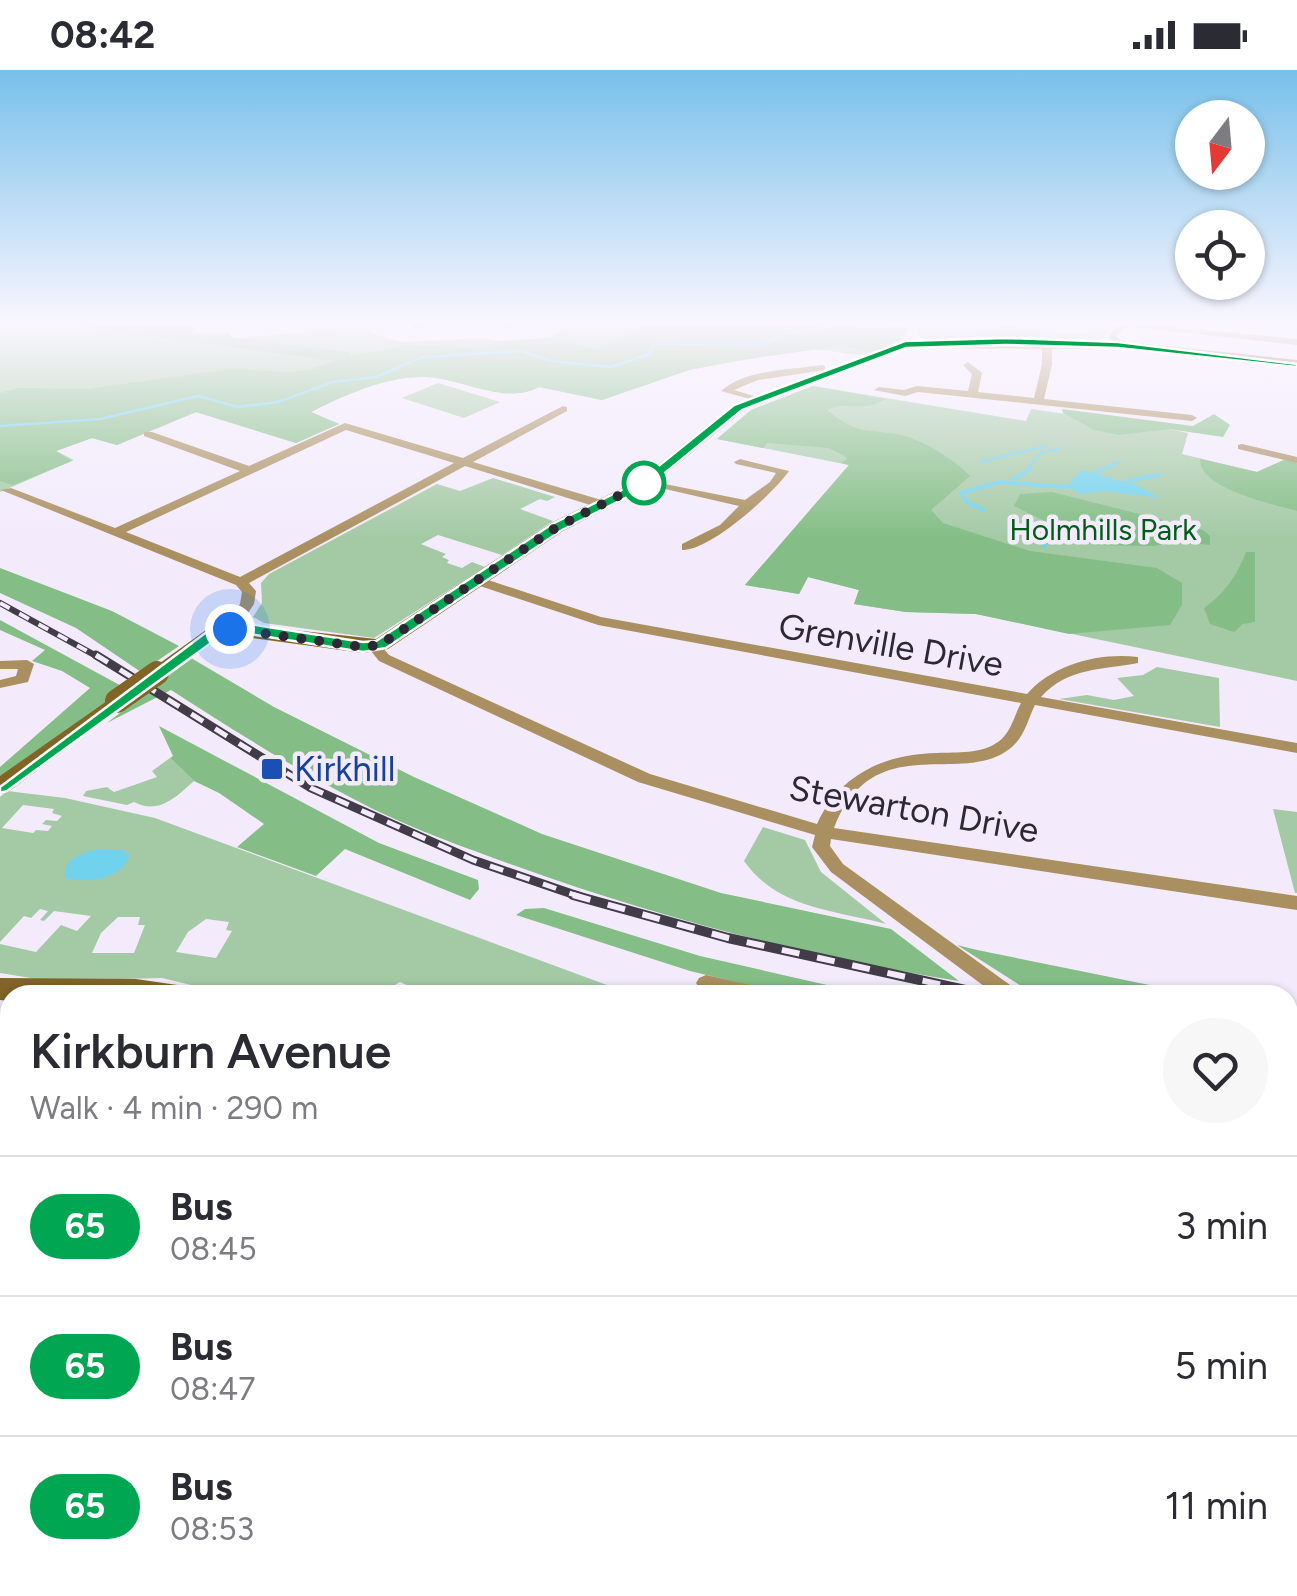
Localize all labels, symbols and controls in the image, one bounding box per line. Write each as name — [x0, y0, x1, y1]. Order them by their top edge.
text: 08:42 — [50, 12, 155, 58]
north arrow — [1175, 100, 1265, 190]
map controls — [1175, 100, 1265, 300]
button: locate — [1175, 210, 1265, 300]
unlabelled marker — [623, 462, 665, 504]
park label: Holmhills Park — [1009, 511, 1197, 548]
your location — [205, 604, 255, 654]
street label: Grenville Drive — [775, 605, 1007, 685]
place label: Kirkhill — [294, 748, 395, 790]
marker: Kirkhill — [259, 756, 285, 782]
street label: Stewarton Drive — [786, 766, 1042, 852]
button: heart — [1163, 1018, 1268, 1123]
text: Kirkburn Avenue — [30, 1022, 391, 1080]
text: Walk · 4 min · 290 m — [30, 1089, 318, 1127]
text: Bus — [170, 1184, 233, 1230]
text: 3 min — [1176, 1203, 1268, 1249]
text: 65 — [65, 1205, 105, 1247]
text: 08:45 — [170, 1230, 257, 1268]
text: Bus — [170, 1324, 233, 1370]
text: 5 min — [1174, 1343, 1268, 1389]
text: 65 — [65, 1345, 105, 1387]
text: 08:47 — [170, 1370, 255, 1408]
text: Bus — [170, 1464, 233, 1510]
text: 11 min — [1165, 1483, 1268, 1529]
text: 65 — [65, 1485, 105, 1527]
text: 08:53 — [170, 1510, 254, 1548]

